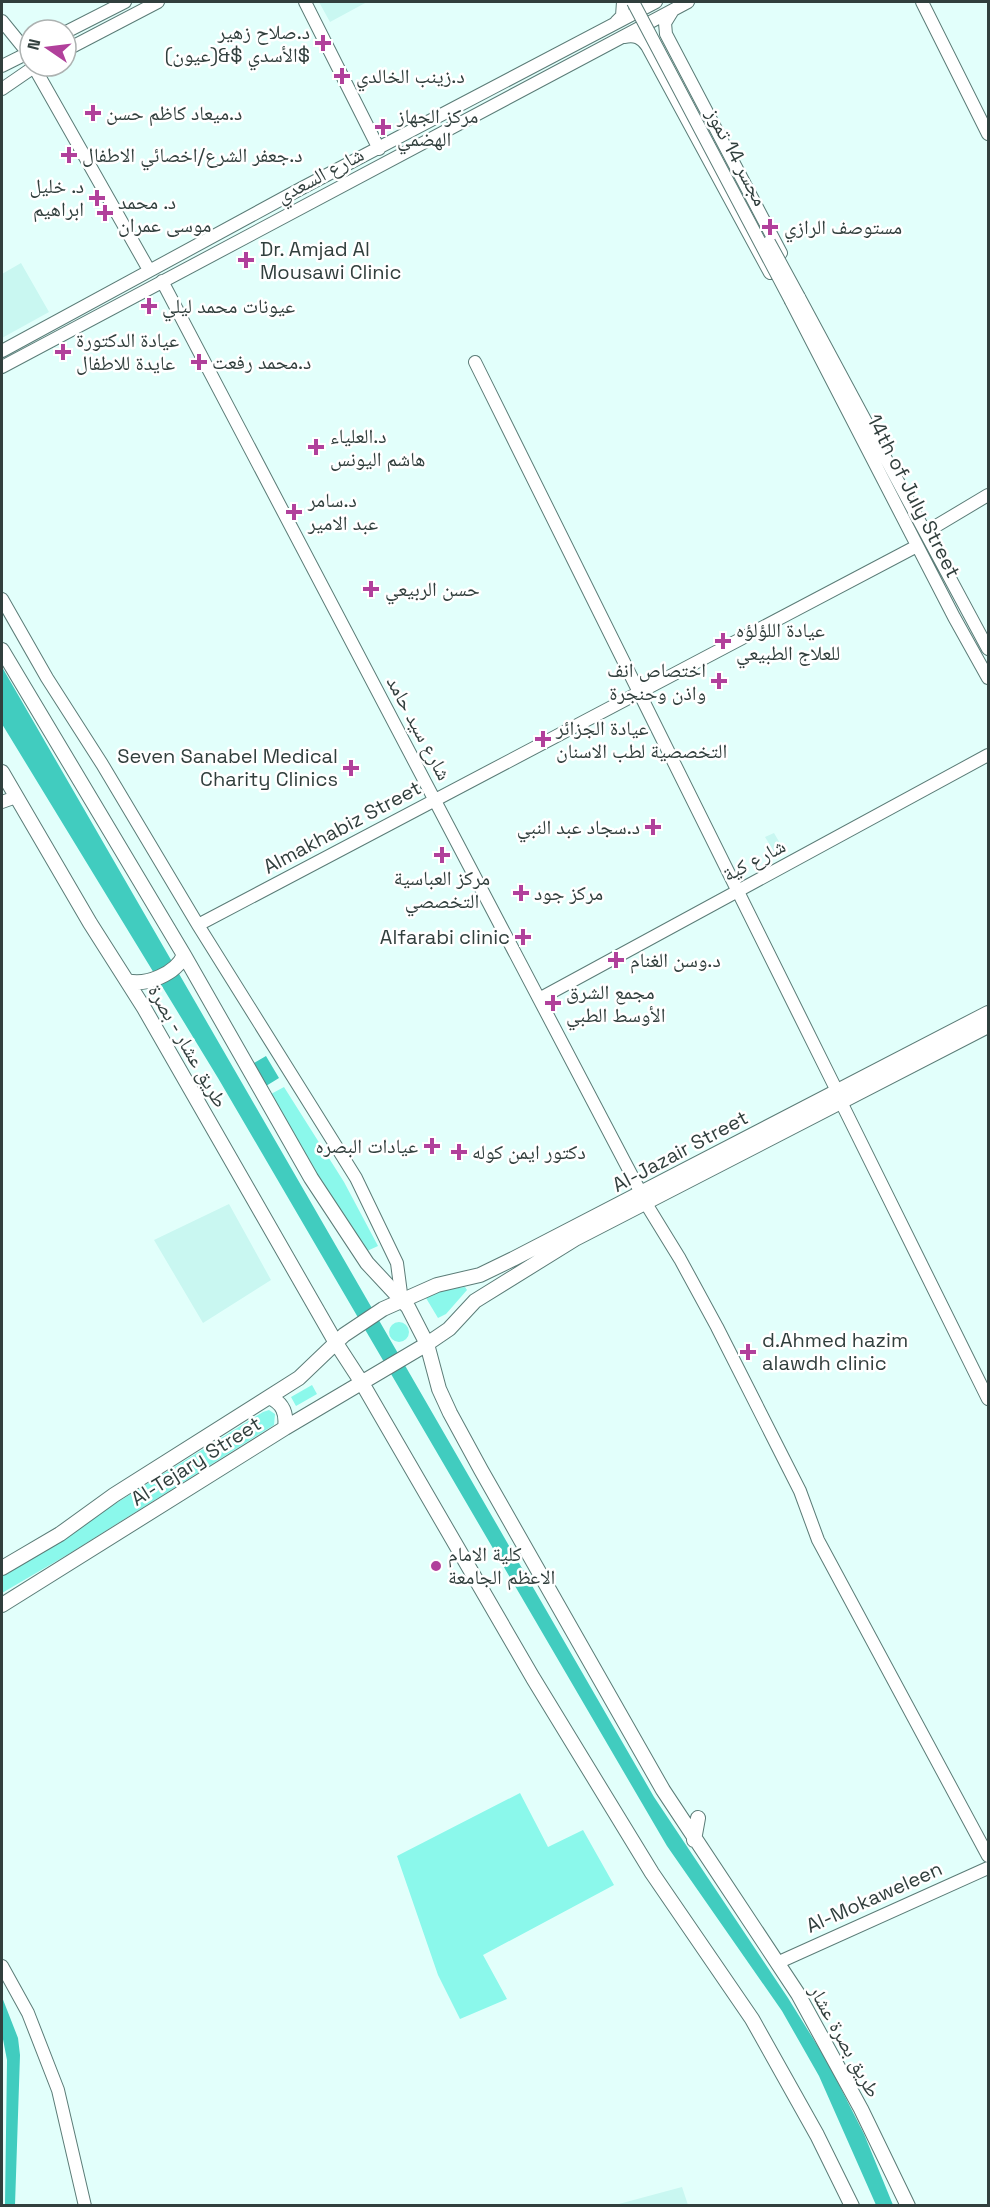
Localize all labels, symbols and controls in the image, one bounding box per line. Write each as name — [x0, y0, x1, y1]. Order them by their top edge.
north arrow — [18, 18, 78, 78]
place label: د.صلاح زهير الأسدي $&(عيون)$ — [165, 19, 310, 71]
marker: د.صلاح زهير الأسدي $&(عيون)$ — [314, 34, 332, 52]
text: N — [22, 37, 45, 52]
place label: د.زينب الخالدي — [356, 63, 465, 92]
marker: د.زينب الخالدي — [333, 67, 351, 85]
place label: د.ميعاد كاظم حسن — [106, 100, 242, 127]
place label: مركز الجهاز الهضمي — [396, 103, 478, 155]
street label: مجسر 14 تموز — [700, 103, 774, 210]
marker: د.ميعاد كاظم حسن — [84, 104, 102, 122]
marker: مركز الجهاز الهضمي — [374, 118, 392, 136]
street label: شارع السعدي — [272, 141, 370, 212]
place label: د.جعفر الشرع/اخصائي الاطفال — [82, 142, 303, 171]
marker: د.جعفر الشرع/اخصائي الاطفال — [60, 146, 78, 164]
place label: د. خليل ابراهيم — [30, 173, 84, 223]
marker: د. خليل ابراهيم — [88, 189, 106, 207]
place label: د. محمد موسى عمران — [118, 189, 211, 238]
marker: د. محمد موسى عمران — [96, 204, 114, 222]
place label: مستوصف الرازي — [784, 214, 902, 243]
marker: مستوصف الرازي — [761, 218, 779, 236]
place label: Dr. Amjad Al Mousawi Clinic — [260, 236, 401, 285]
marker: Dr. Amjad Al Mousawi Clinic — [237, 251, 255, 269]
place label: عيونات محمد ليلي — [162, 293, 295, 322]
marker: عيونات محمد ليلي — [140, 297, 158, 315]
place label: عيادة الدكتورة عايدة للاطفال — [76, 327, 179, 376]
marker: عيادة الدكتورة عايدة للاطفال — [54, 343, 72, 361]
place label: د.محمد رفعت — [212, 349, 311, 375]
marker: د.محمد رفعت — [190, 353, 208, 371]
street label: 14th of July Street — [861, 410, 967, 582]
place label: د.العلياء هاشم اليونس — [330, 423, 425, 473]
marker: د.العلياء هاشم اليونس — [307, 438, 325, 456]
place label: د.سامر عبد الامير — [307, 487, 378, 536]
marker: د.سامر عبد الامير — [285, 503, 303, 521]
place label: حسن الربيعي — [385, 576, 480, 605]
marker: حسن الربيعي — [362, 580, 380, 598]
place label: عيادة اللؤلؤه للعلاج الطبيعي — [736, 617, 840, 669]
marker: عيادة اللؤلؤه للعلاج الطبيعي — [714, 632, 732, 650]
place label: اختصاص انف واذن وحنجرة — [607, 657, 706, 706]
street label: شارع سيد حامد — [381, 671, 457, 785]
marker: اختصاص انف واذن وحنجرة — [710, 672, 728, 690]
place label: عيادة الجزائر التخصصية لطب الاسنان — [555, 715, 727, 764]
marker: عيادة الجزائر التخصصية لطب الاسنان — [534, 730, 552, 748]
place label: Seven Sanabel Medical Charity Clinics — [117, 743, 338, 792]
marker: Seven Sanabel Medical Charity Clinics — [342, 759, 360, 777]
street label: Almakhabiz Street — [259, 774, 425, 880]
place label: د.سجاد عبد النبي — [517, 814, 640, 843]
marker: د.سجاد عبد النبي — [644, 818, 662, 836]
street label: شارع كية — [718, 833, 790, 887]
marker: مركز العباسية التخصصي — [433, 846, 451, 864]
place label: مركز العباسية التخصصي — [394, 865, 490, 917]
place label: مركز جود — [534, 880, 603, 906]
marker: مركز جود — [512, 884, 530, 902]
place label: Alfarabi clinic — [380, 924, 510, 950]
marker: Alfarabi clinic — [514, 928, 532, 946]
place label: د.وسن الغنام — [630, 947, 721, 974]
marker: د.وسن الغنام — [607, 951, 625, 969]
place label: مجمع الشرق الأوسط الطبي — [566, 979, 665, 1031]
street label: طريق عشار - بصرة — [142, 980, 234, 1112]
marker: مجمع الشرق الأوسط الطبي — [544, 994, 562, 1012]
street label: Al-Jazair Street — [608, 1104, 752, 1198]
place label: عيادات البصره — [315, 1133, 418, 1159]
marker: عيادات البصره — [423, 1137, 441, 1155]
place label: دكتور ايمن كوله — [472, 1139, 586, 1165]
marker: دكتور ايمن كوله — [450, 1143, 468, 1161]
place label: d.Ahmed hazim alawdh clinic — [762, 1327, 908, 1376]
marker: d.Ahmed hazim alawdh clinic — [739, 1343, 757, 1361]
street label: Al-Tejary Street — [126, 1410, 266, 1512]
place label: كلية الامام الاعظم الجامعة — [448, 1541, 555, 1591]
marker: كلية الامام الاعظم الجامعة — [429, 1559, 443, 1573]
street label: Al-Mokaweleen — [802, 1855, 946, 1939]
street label: طريق بصرة عشار — [803, 1979, 887, 2102]

